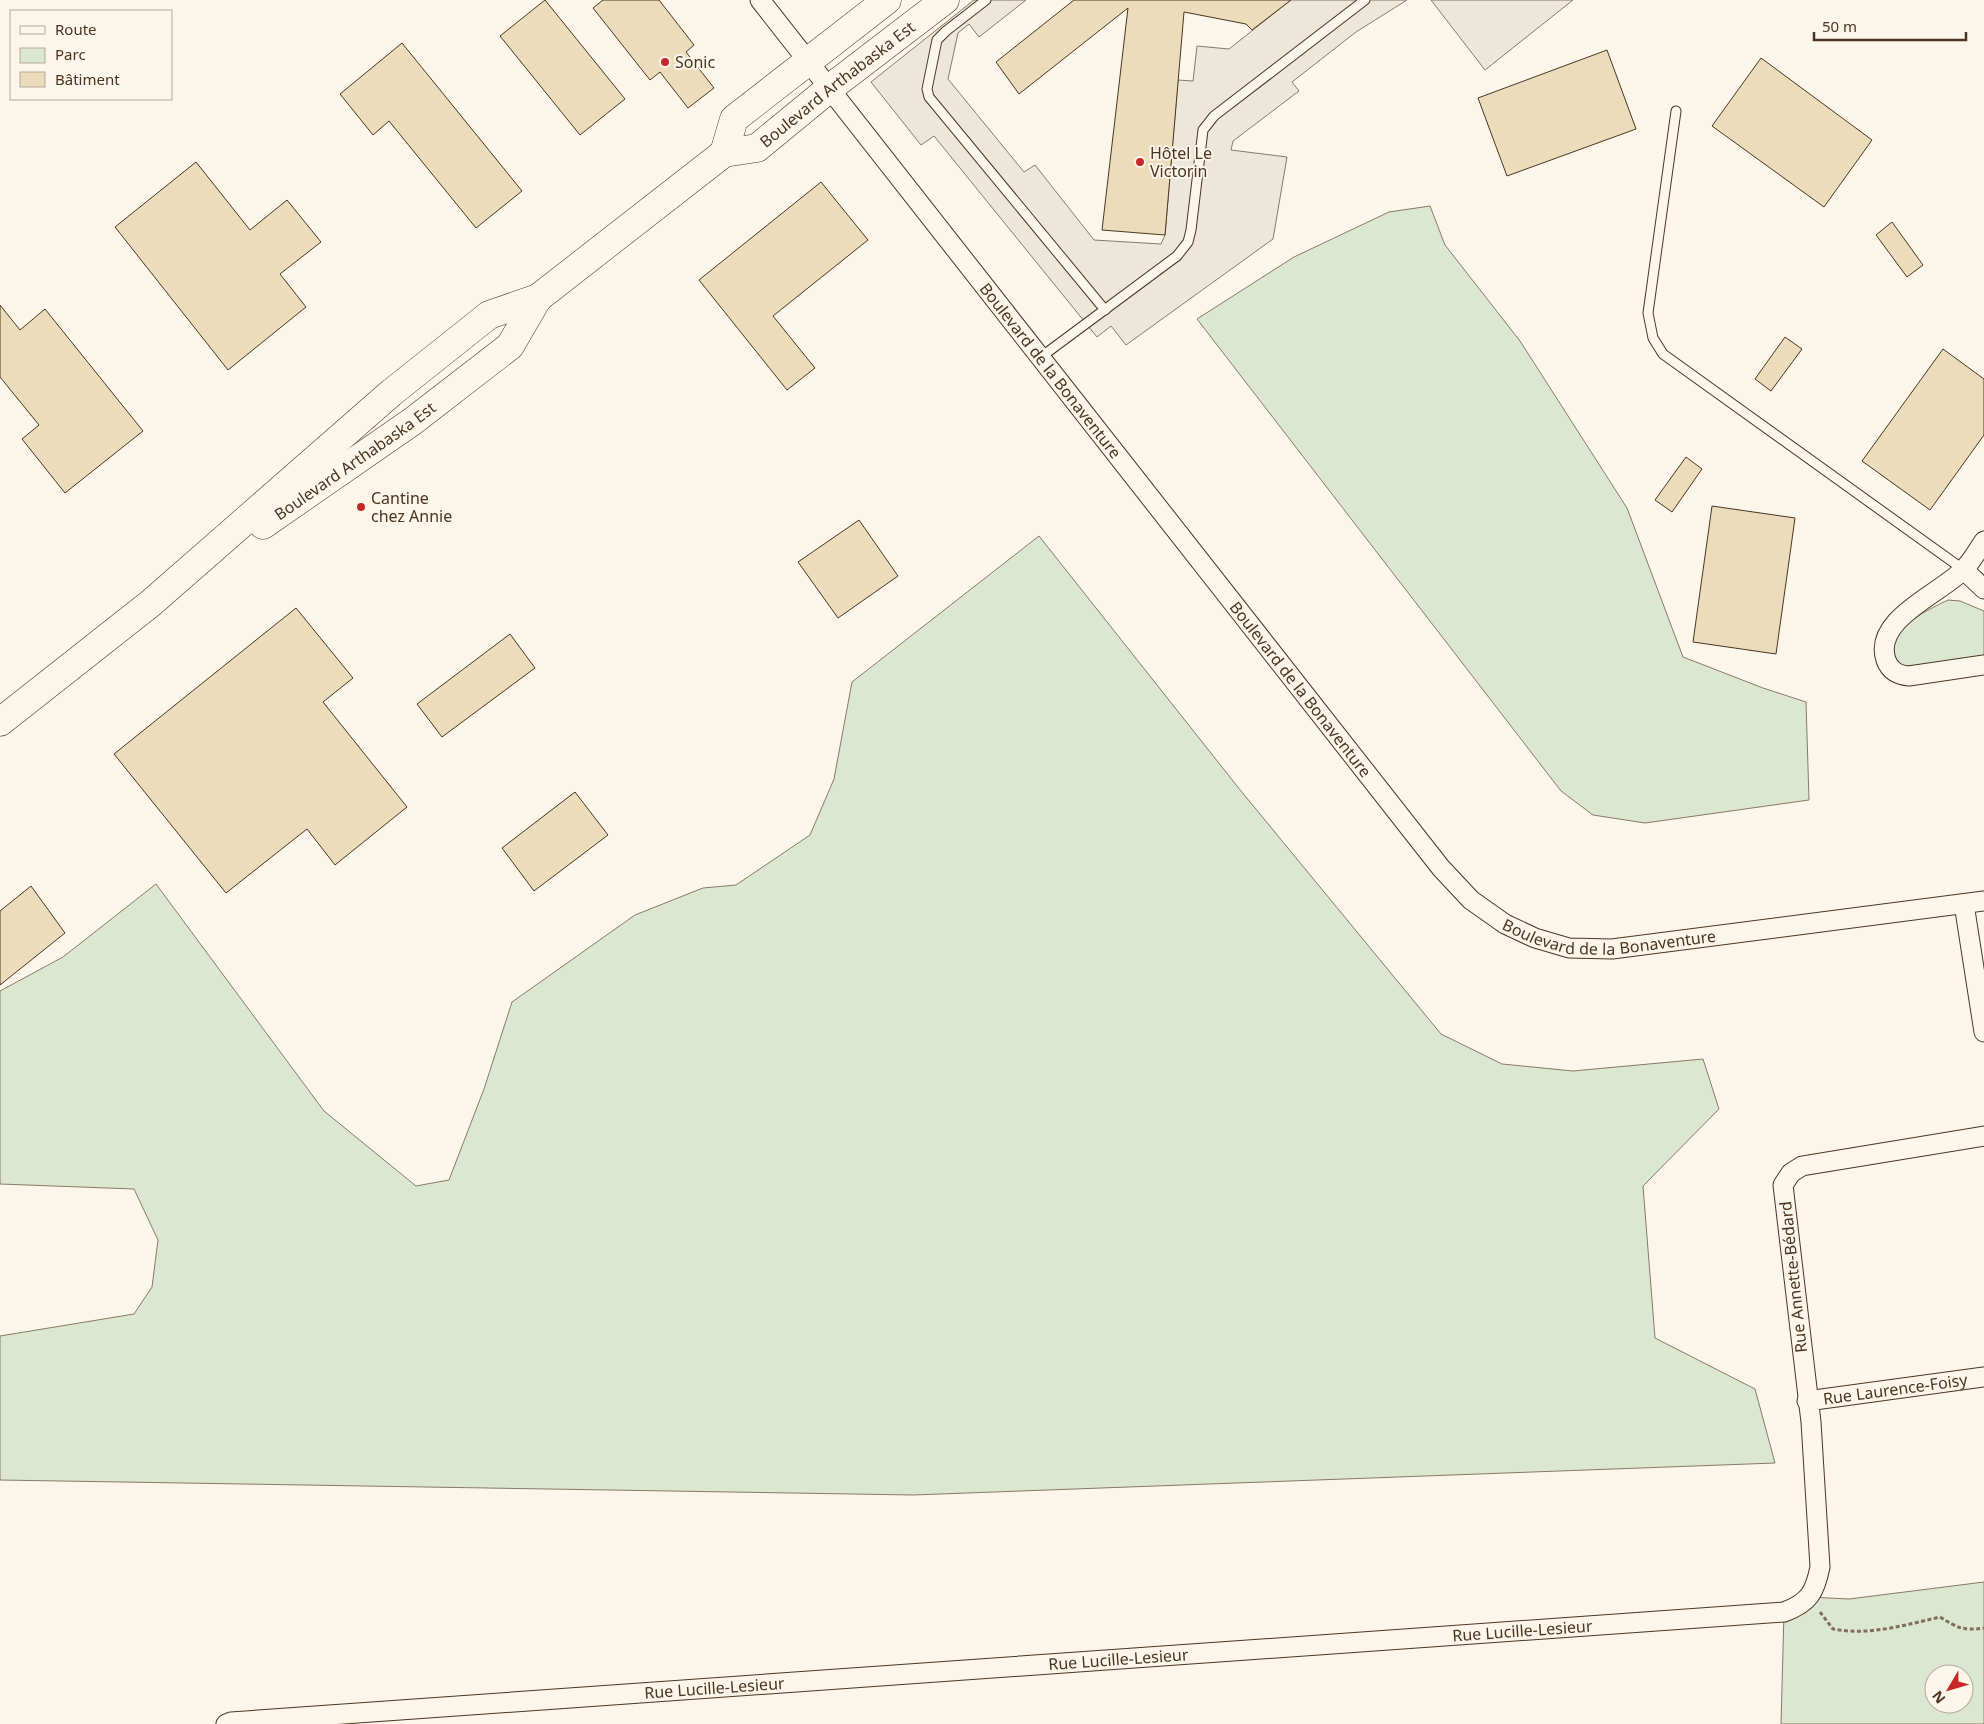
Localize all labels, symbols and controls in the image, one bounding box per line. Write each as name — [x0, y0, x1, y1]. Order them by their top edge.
legend — [10, 10, 172, 100]
scale bar — [1814, 10, 1966, 42]
street label: Boulevard Arthabaska Est — [755, 16, 920, 152]
text: 50 m — [1822, 16, 1857, 36]
text: Route — [55, 19, 97, 39]
text: Parc — [55, 44, 86, 64]
place label: Sonic — [675, 51, 715, 73]
marker: Sonic — [659, 56, 671, 68]
text: Bâtiment — [55, 69, 120, 89]
place label: Hôtel Le Victorin — [1150, 142, 1212, 182]
marker: Hôtel Le Victorin — [1134, 156, 1146, 168]
street label: Boulevard de la Bonaventure — [975, 278, 1127, 463]
street label: Boulevard Arthabaska Est — [270, 396, 440, 525]
place label: Cantine chez Annie — [371, 487, 452, 527]
marker: Cantine chez Annie — [355, 501, 367, 513]
street label: Boulevard de la Bonaventure — [1225, 597, 1377, 782]
street label: Boulevard de la Bonaventure — [1499, 913, 1717, 960]
street label: Rue Annette-Bédard — [1774, 1200, 1812, 1354]
street label: Rue Laurence-Foisy — [1822, 1368, 1970, 1410]
street label: Rue Lucille-Lesieur — [1452, 1615, 1594, 1646]
street label: Rue Lucille-Lesieur — [1048, 1643, 1190, 1675]
north arrow — [1924, 1664, 1974, 1714]
street label: Rue Lucille-Lesieur — [644, 1672, 786, 1704]
text: N — [1927, 1687, 1949, 1708]

